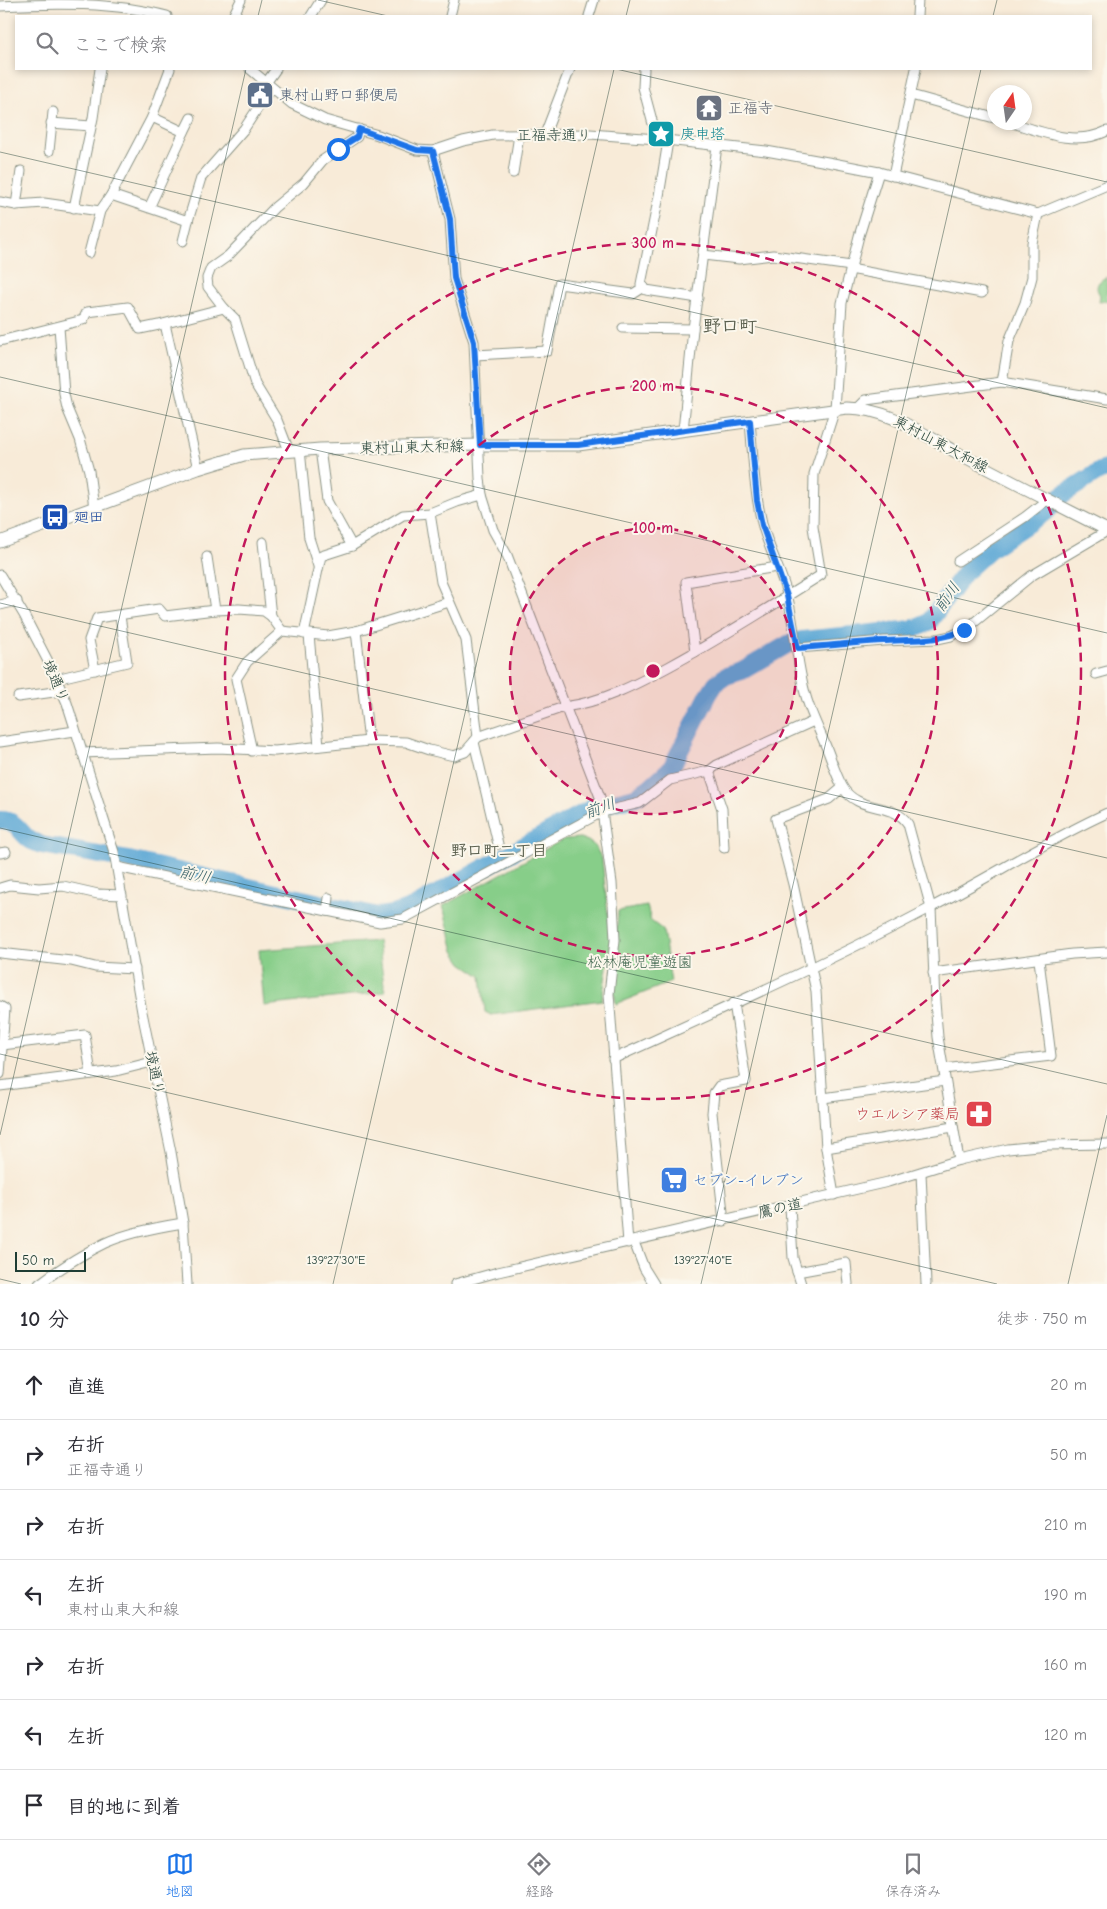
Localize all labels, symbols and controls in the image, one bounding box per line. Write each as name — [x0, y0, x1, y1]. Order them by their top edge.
search box — [15, 15, 1092, 70]
icon: search — [33, 29, 61, 57]
text: ここで検索 — [73, 34, 168, 56]
public building icon: 東村山野口郵便局 — [245, 80, 275, 110]
north arrow — [987, 85, 1032, 130]
place label: 東村山野口郵便局 — [279, 86, 399, 104]
temple icon: 正福寺 — [694, 93, 724, 123]
place label: 正福寺 — [728, 99, 773, 117]
place icon: 庚申塔 — [646, 119, 676, 149]
place label: 庚申塔 — [680, 125, 725, 143]
street label: 正福寺通り — [516, 126, 592, 144]
route start — [327, 138, 350, 161]
text: 300 m — [632, 234, 674, 252]
district label: 野口町 — [703, 316, 757, 337]
text: 200 m — [632, 377, 674, 395]
street label: 東村山東大和線 — [890, 411, 992, 477]
street label: 東村山東大和線 — [359, 437, 465, 457]
bus stop icon: 廻田 — [40, 502, 70, 532]
place label: 廻田 — [74, 508, 104, 526]
text: 100 m — [633, 519, 673, 537]
water label: 前川 — [930, 579, 964, 615]
route end — [953, 619, 976, 642]
street label: 境通り — [39, 657, 73, 705]
centre of rings — [644, 662, 662, 680]
water label: 前川 — [582, 794, 618, 822]
district label: 野口町二丁目 — [451, 842, 547, 860]
water label: 前川 — [177, 863, 213, 887]
park label: 松林庵児童遊園 — [587, 953, 693, 971]
street label: 境通り — [142, 1049, 168, 1097]
pharmacy icon: ウエルシア薬局 — [964, 1099, 994, 1129]
place label: ウエルシア薬局 — [855, 1105, 960, 1123]
supermarket icon: セブン-イレブン — [659, 1165, 689, 1195]
place label: セブン-イレブン — [693, 1171, 804, 1189]
street label: 鷹の道 — [756, 1194, 804, 1222]
scale bar — [15, 1249, 86, 1272]
text: 50 m — [22, 1252, 54, 1269]
text: 139°27'30"E — [307, 1253, 365, 1267]
text: 139°27'40"E — [674, 1253, 732, 1267]
text: 10 分 — [20, 1307, 69, 1331]
text: 徒歩 · 750 m — [997, 1310, 1087, 1328]
icon: ahead — [20, 1371, 48, 1399]
text: 直進 — [67, 1376, 105, 1398]
text: 20 m — [1050, 1376, 1087, 1394]
text: 右折 — [67, 1434, 105, 1456]
icon: right — [20, 1441, 48, 1469]
text: 50 m — [1050, 1446, 1087, 1464]
text: 正福寺通り — [67, 1461, 147, 1479]
icon: right — [20, 1511, 48, 1539]
text: 右折 — [67, 1516, 105, 1538]
text: 210 m — [1044, 1516, 1087, 1534]
text: 左折 — [67, 1574, 105, 1596]
icon: left — [20, 1581, 48, 1609]
text: 190 m — [1044, 1586, 1087, 1604]
text: 東村山東大和線 — [67, 1601, 179, 1619]
icon: right — [20, 1651, 48, 1679]
text: 右折 — [67, 1656, 105, 1678]
text: 160 m — [1044, 1656, 1087, 1674]
icon: left — [20, 1721, 48, 1749]
text: 左折 — [67, 1726, 105, 1748]
text: 120 m — [1044, 1726, 1087, 1744]
icon: arrive — [20, 1791, 48, 1819]
text: 目的地に到着 — [67, 1796, 181, 1818]
tab: 地図 — [166, 1850, 194, 1900]
tab: 経路 — [525, 1850, 553, 1900]
tab: 保存済み — [885, 1850, 941, 1900]

